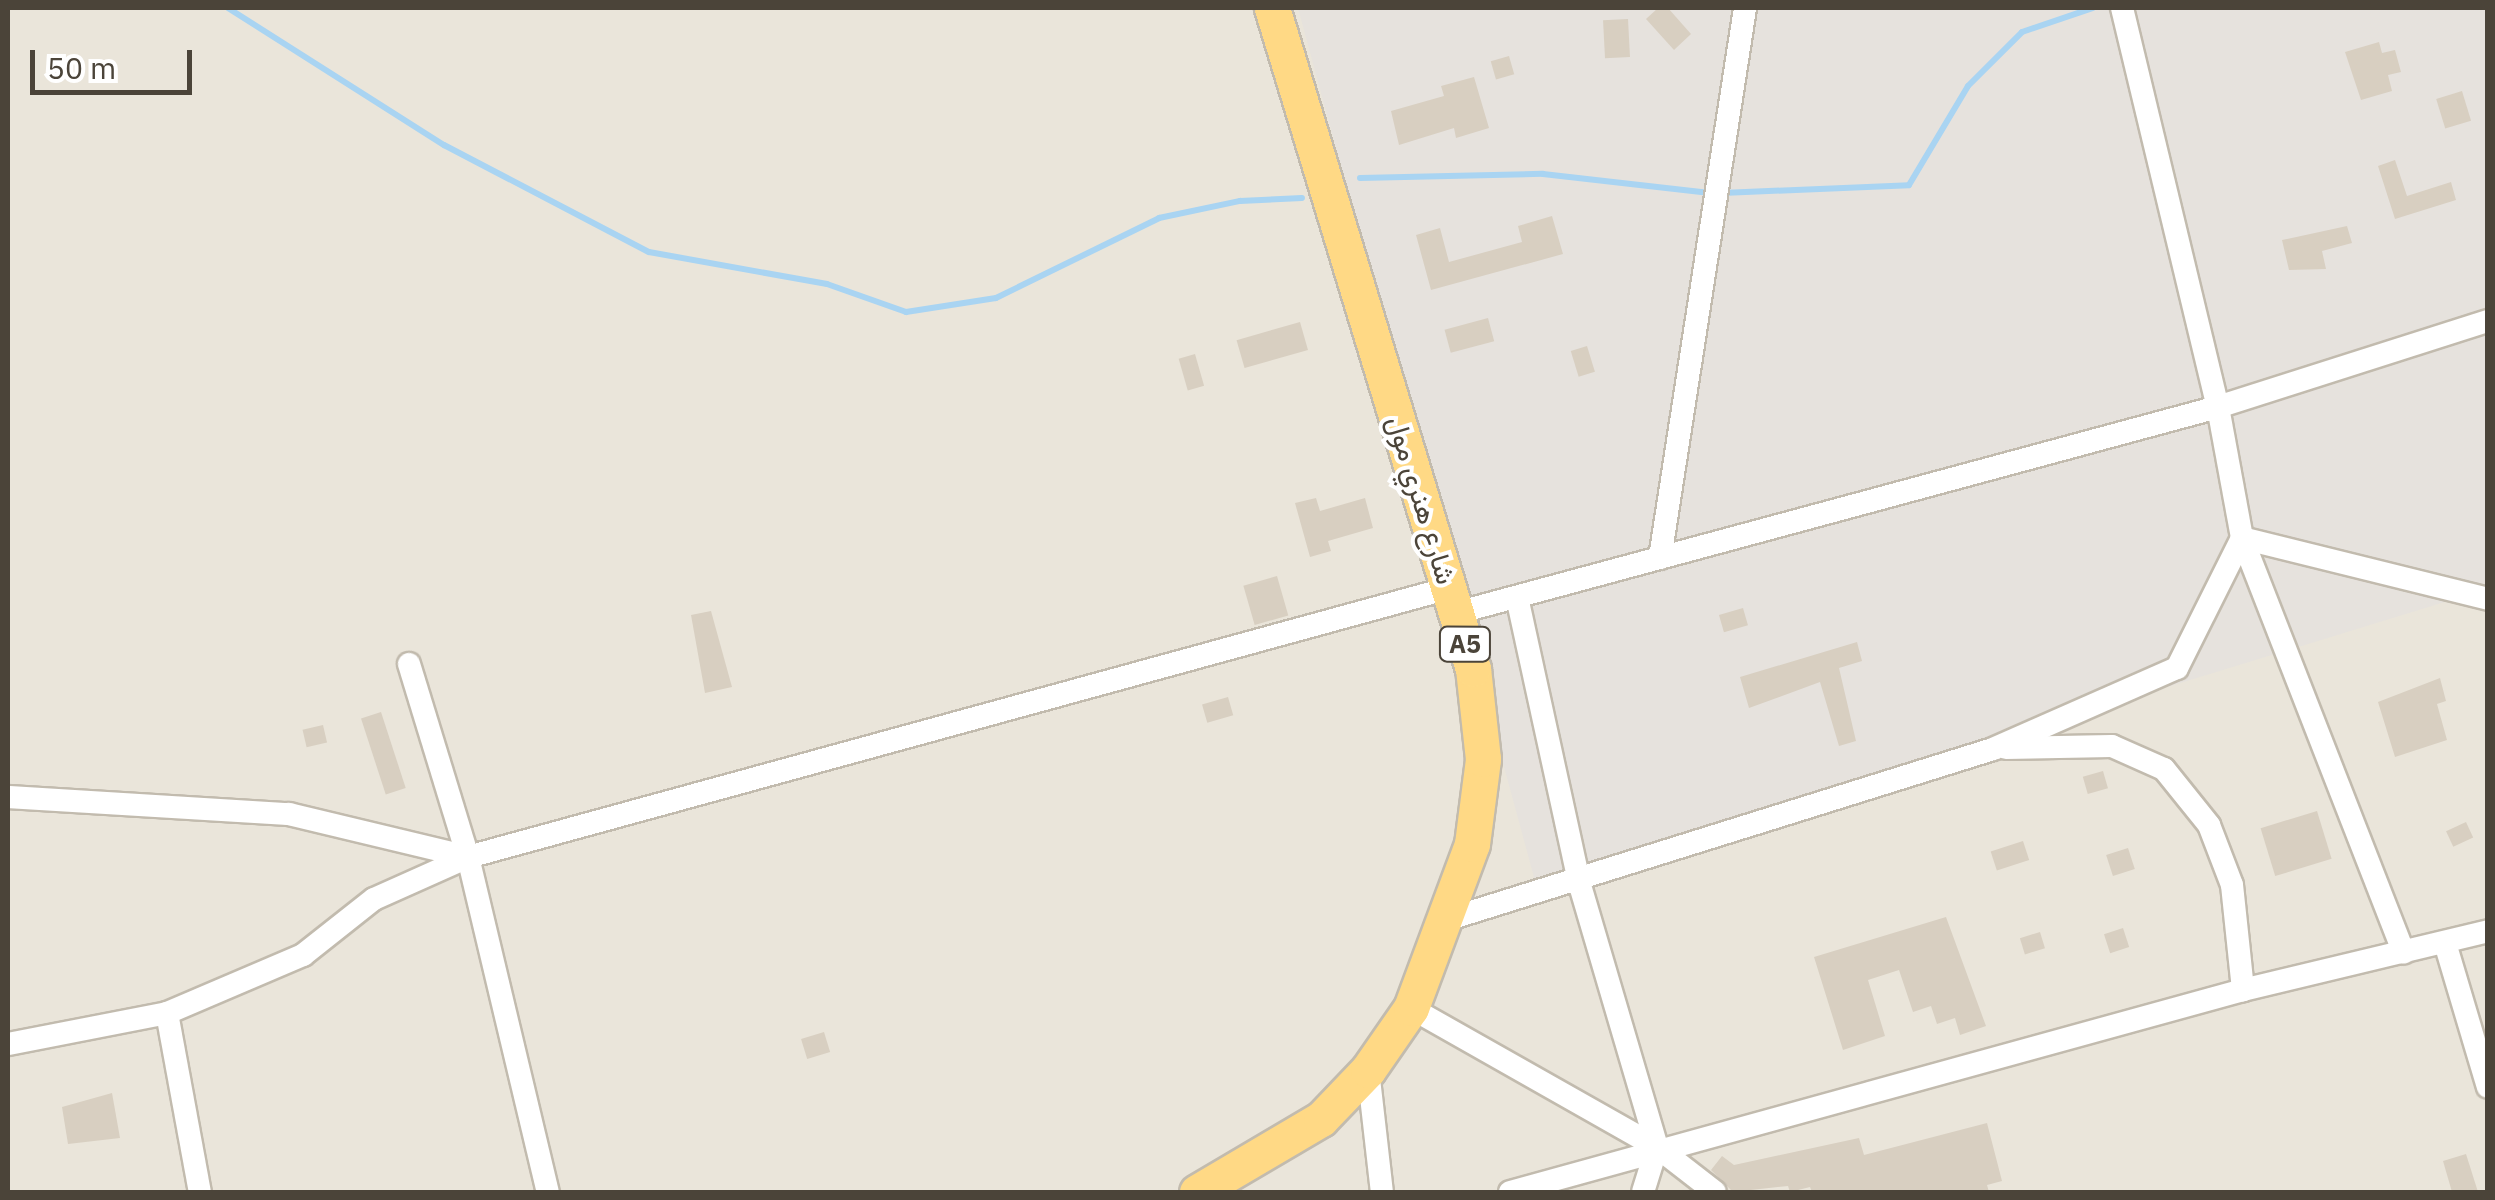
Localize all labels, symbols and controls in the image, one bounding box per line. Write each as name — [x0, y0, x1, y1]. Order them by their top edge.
scale bar — [35, 30, 198, 92]
text: 50 m — [47, 48, 116, 87]
street label: شارع هنري مول — [1380, 412, 1464, 588]
road number: A5 — [1438, 624, 1492, 664]

